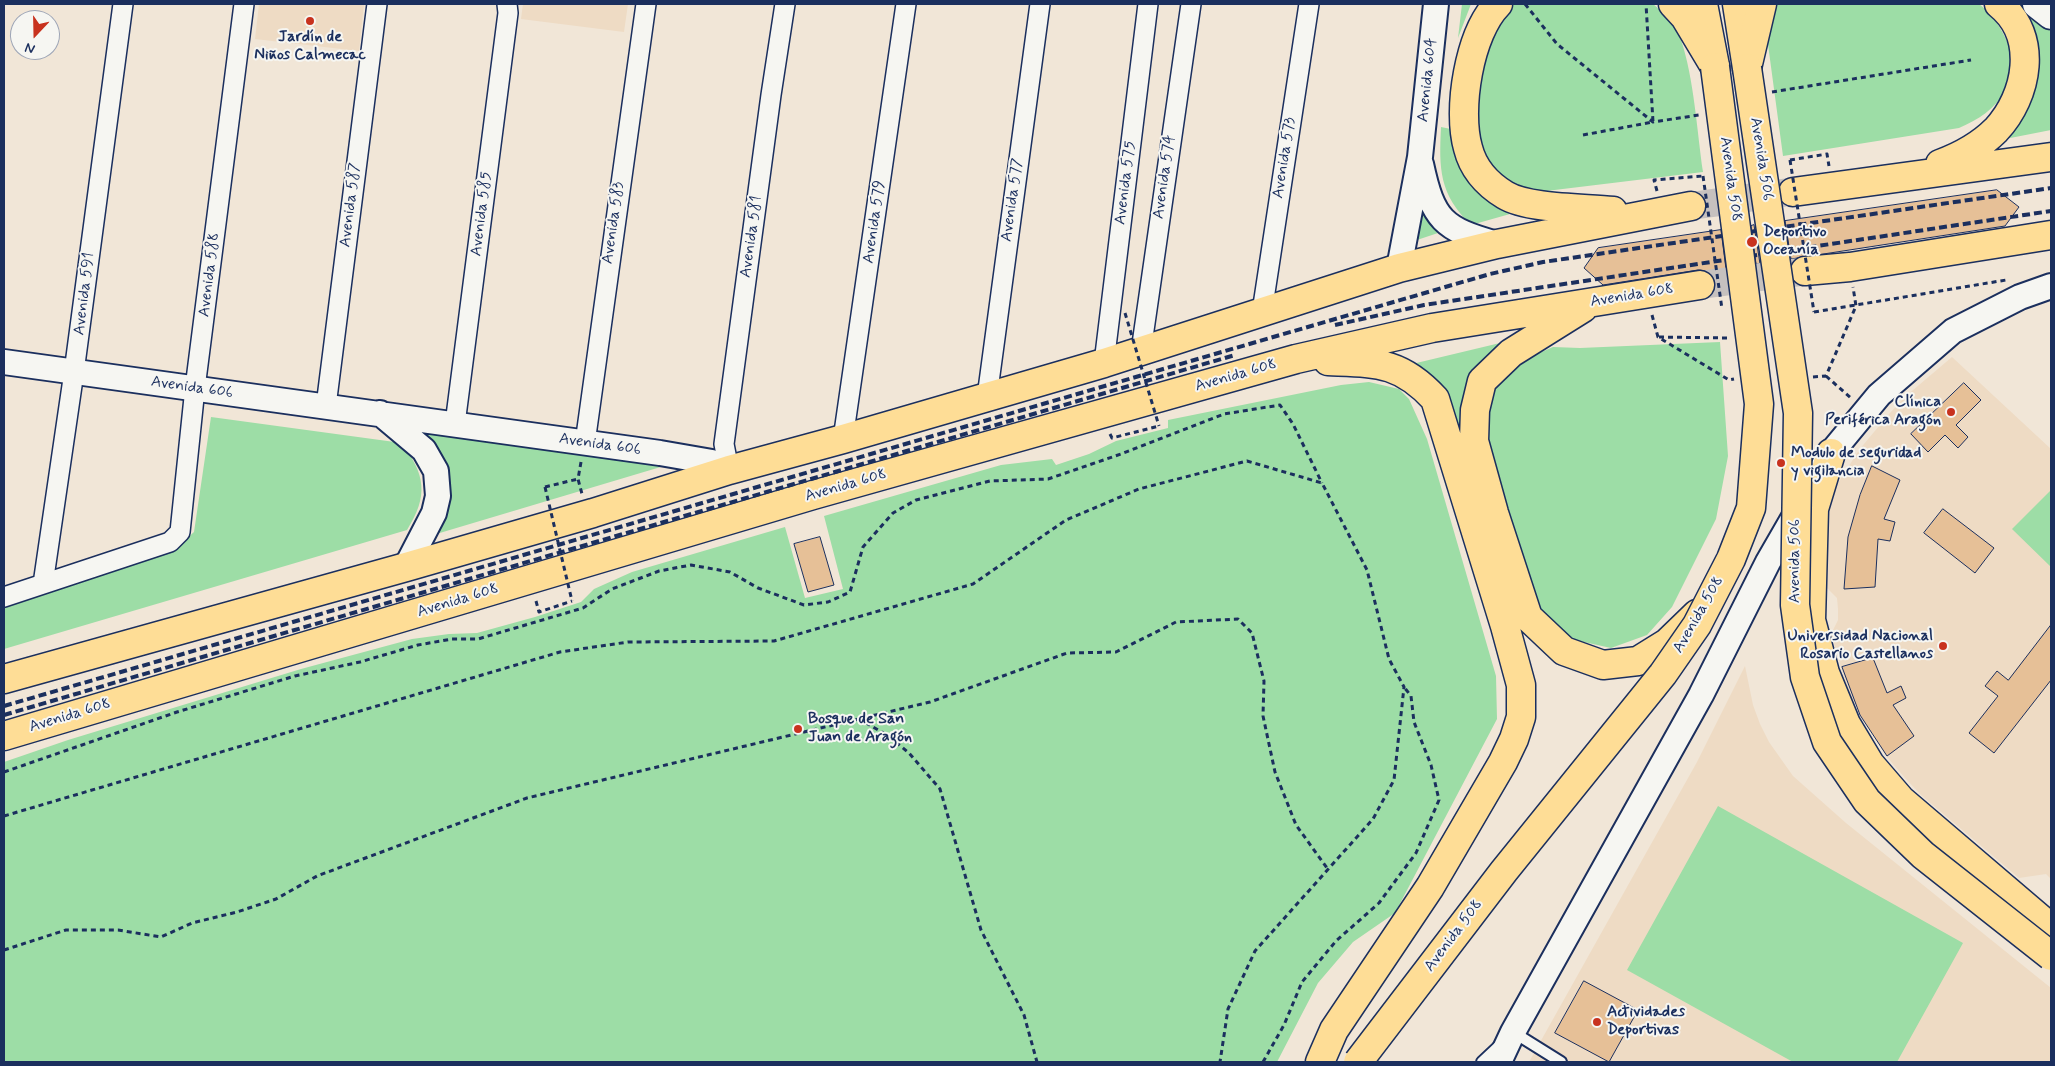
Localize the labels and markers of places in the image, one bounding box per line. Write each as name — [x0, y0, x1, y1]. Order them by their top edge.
marker: Jardín de Niños Calmecac — [304, 15, 316, 27]
place label: Jardín de Niños Calmecac — [254, 28, 366, 66]
place label: Deportivo Oceanía — [1763, 223, 1827, 261]
marker: Deportivo Oceanía — [1745, 235, 1759, 249]
place label: Clínica Periférica Aragón — [1825, 393, 1941, 431]
marker: Clínica Periférica Aragón — [1945, 406, 1957, 418]
place label: Modulo de seguridad y vigilancia — [1791, 444, 1921, 482]
marker: Modulo de seguridad y vigilancia — [1775, 457, 1787, 469]
place label: Universidad Nacional Rosario Castellanos — [1787, 627, 1933, 665]
marker: Universidad Nacional Rosario Castellanos — [1937, 640, 1949, 652]
place label: Bosque de San Juan de Aragón — [808, 710, 912, 748]
marker: Bosque de San Juan de Aragón — [792, 723, 804, 735]
place label: Actividades Deportivas — [1607, 1003, 1685, 1041]
marker: Actividades Deportivas — [1591, 1016, 1603, 1028]

